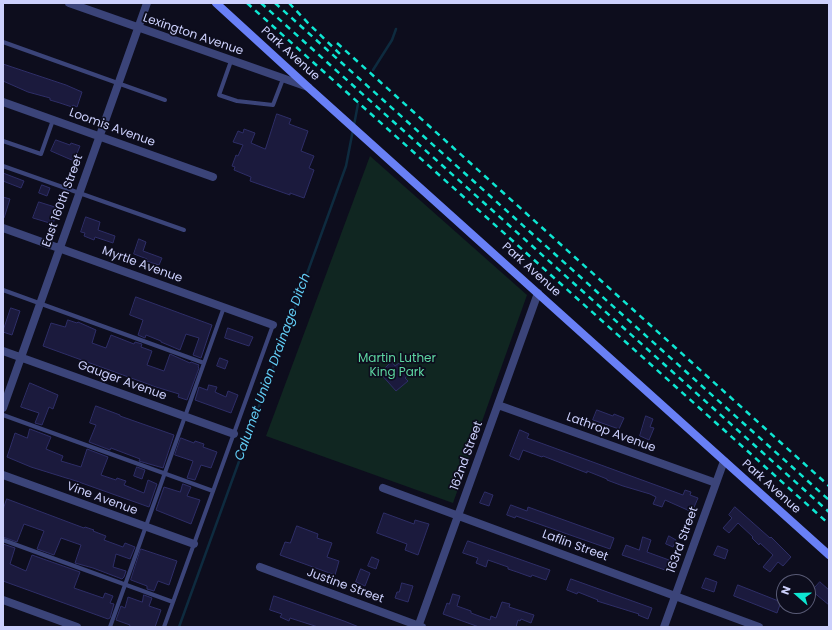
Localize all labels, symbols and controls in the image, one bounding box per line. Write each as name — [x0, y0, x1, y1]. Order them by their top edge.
street label: Lexington Avenue — [141, 11, 245, 59]
street label: Park Avenue — [258, 24, 322, 84]
street label: Loomis Avenue — [67, 106, 157, 150]
street label: East 160th Street — [40, 153, 86, 249]
street label: Park Avenue — [499, 240, 563, 300]
street label: Myrtle Avenue — [100, 244, 184, 286]
water label: Calumet Union Drainage Ditch — [232, 271, 314, 463]
park label: Martin Luther King Park — [358, 352, 436, 380]
street label: Gauger Avenue — [76, 358, 168, 404]
street label: Lathrop Avenue — [564, 410, 658, 456]
street label: 162nd Street — [448, 419, 486, 493]
street label: Park Avenue — [739, 457, 803, 517]
street label: Vine Avenue — [65, 480, 139, 518]
street label: 163rd Street — [664, 505, 702, 575]
street label: Laflin Street — [540, 527, 610, 565]
street label: Justine Street — [304, 565, 386, 607]
north arrow — [776, 574, 816, 614]
text: N — [777, 584, 795, 597]

